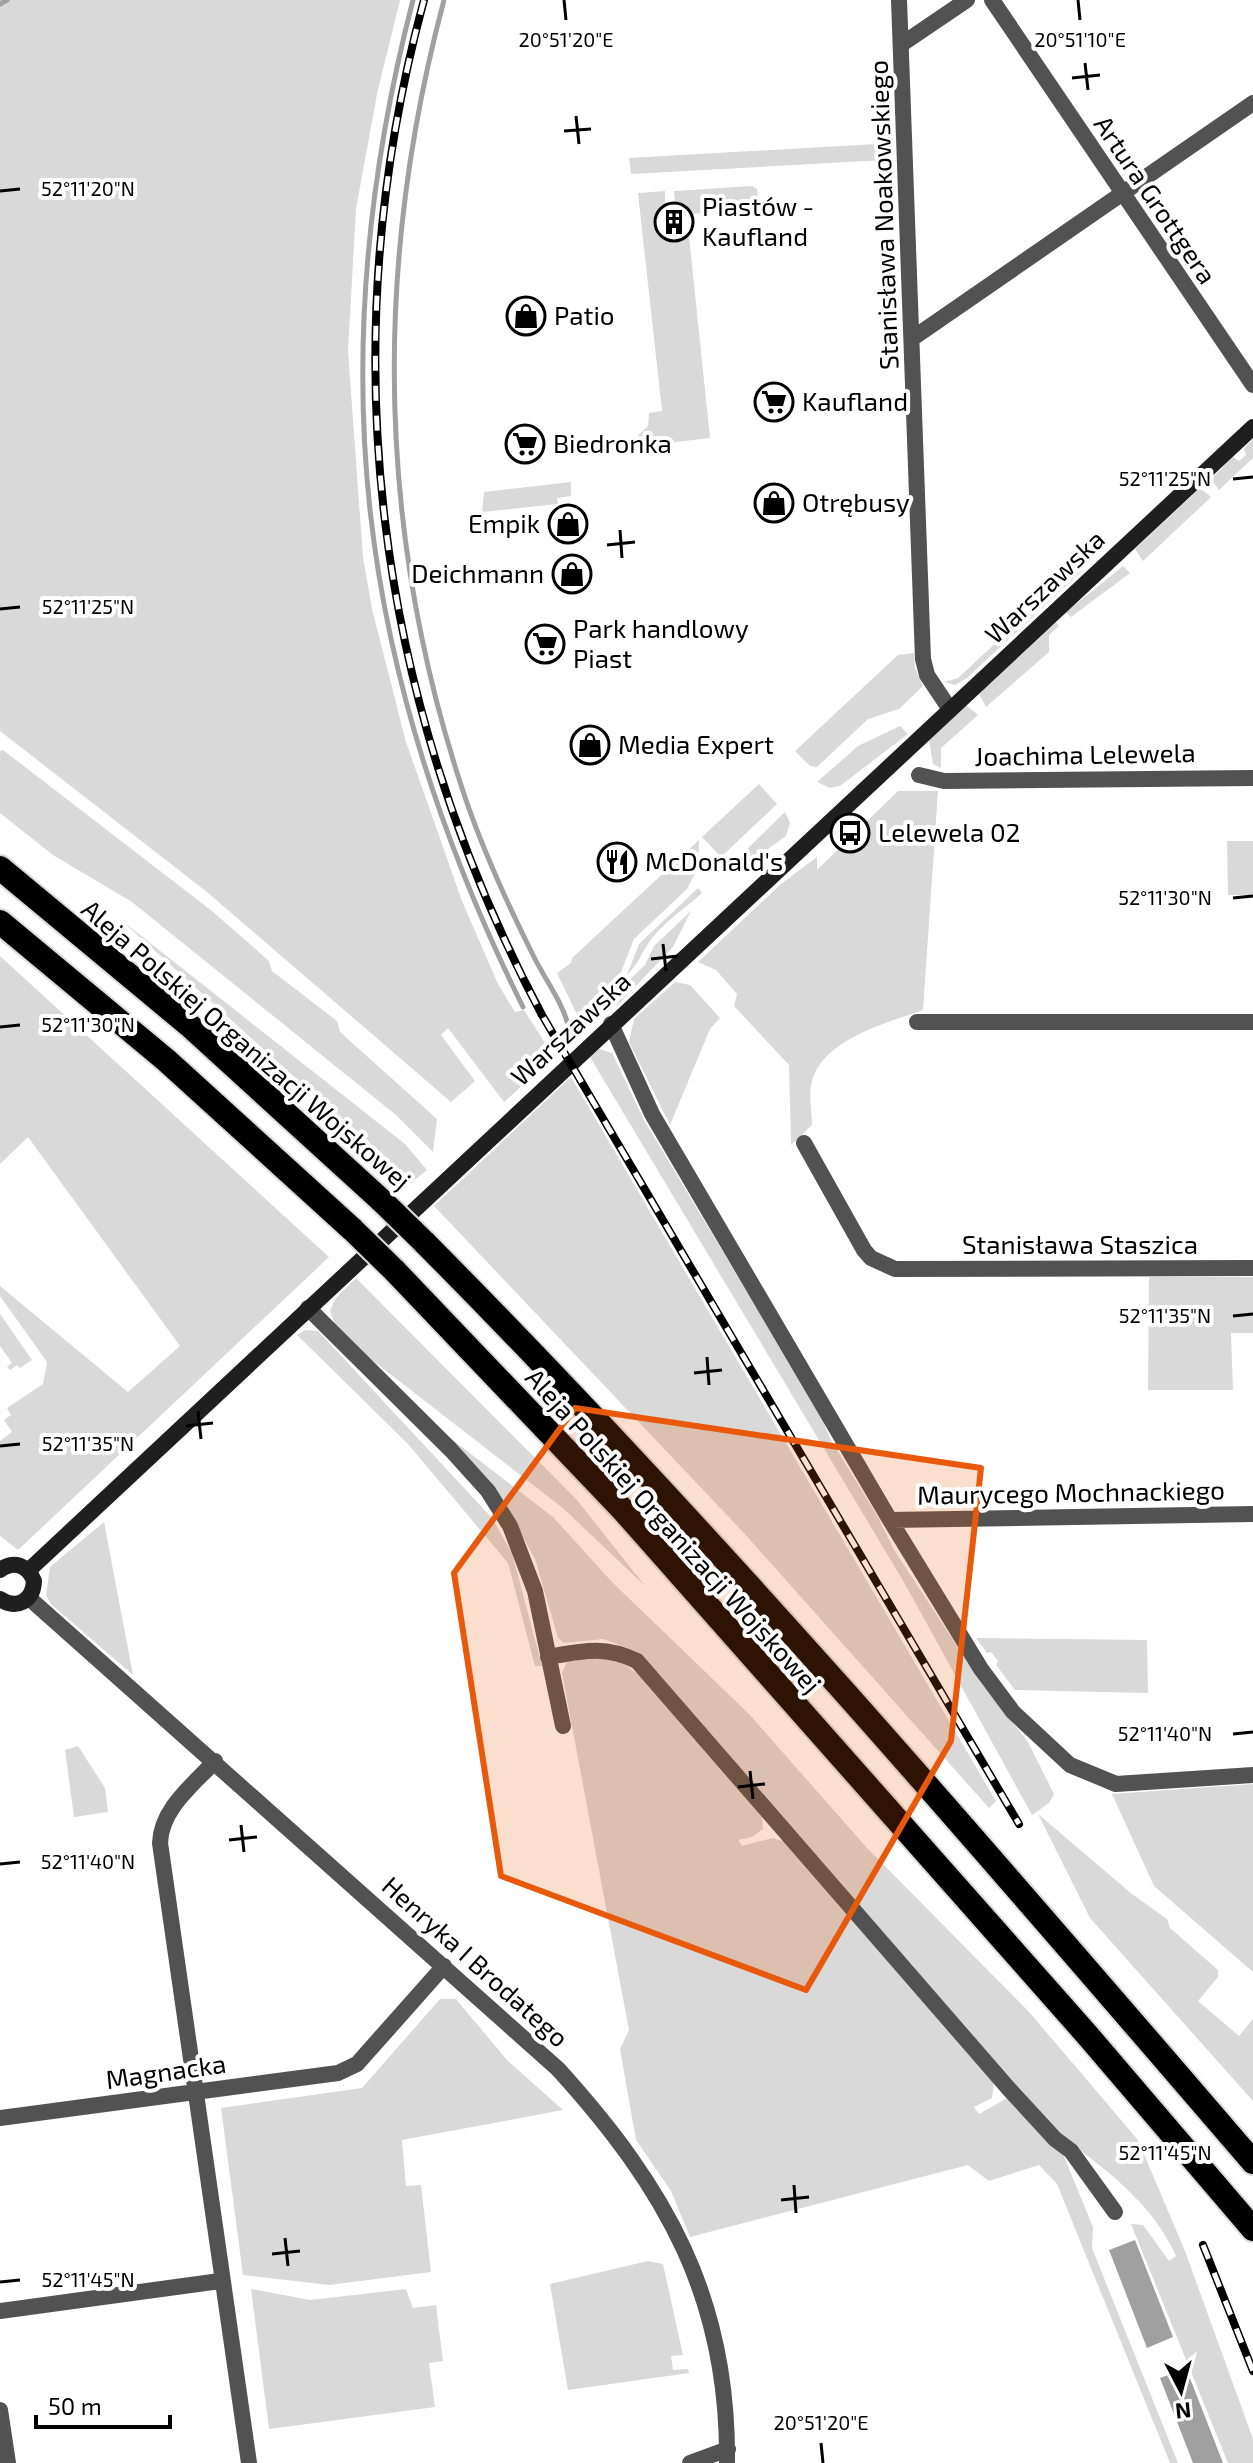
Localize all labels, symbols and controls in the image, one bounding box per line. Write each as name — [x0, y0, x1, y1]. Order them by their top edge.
text: 20°51'20"E — [519, 27, 613, 51]
text: 20°51'10"E — [1034, 27, 1126, 51]
street label: Stanisława Noakowskiego — [862, 60, 903, 370]
street label: Artura Grottgera — [1089, 109, 1224, 289]
text: 52°11'20"N — [41, 176, 135, 200]
place label: Piastów - Kaufland — [702, 190, 814, 251]
building icon: Piastów - Kaufland — [653, 201, 695, 243]
shop icon: Patio — [505, 295, 547, 337]
place label: Patio — [554, 299, 615, 330]
supermarket icon: Kaufland — [753, 381, 795, 423]
place label: Kaufland — [802, 385, 908, 416]
supermarket icon: Biedronka — [504, 423, 546, 465]
place label: Biedronka — [553, 427, 672, 458]
text: 52°11'25"N — [1119, 466, 1211, 490]
shop icon: Otrębusy — [753, 482, 795, 524]
place label: Otrębusy — [802, 486, 910, 517]
shop icon: Empik — [547, 503, 589, 545]
place label: Empik — [468, 507, 540, 538]
street label: Warszawska — [978, 523, 1110, 649]
shop icon: Deichmann — [551, 553, 593, 595]
place label: Deichmann — [411, 557, 544, 588]
text: 52°11'25"N — [42, 594, 134, 618]
place label: Park handlowy Piast — [573, 612, 749, 673]
supermarket icon: Park handlowy Piast — [524, 623, 566, 665]
shop icon: Media Expert — [569, 724, 611, 766]
place label: Media Expert — [618, 728, 774, 759]
street label: Joachima Lelewela — [974, 736, 1196, 771]
bus stop icon: Lelewela 02 — [829, 812, 871, 854]
place label: Lelewela 02 — [878, 816, 1020, 847]
restaurant icon: McDonald's — [596, 841, 638, 883]
place label: McDonald's — [645, 845, 783, 876]
text: 52°11'30"N — [1118, 885, 1212, 909]
street label: Aleja Polskiej Organizacji Wojskowej — [76, 892, 418, 1195]
street label: Warszawska — [504, 965, 636, 1091]
text: 52°11'30"N — [41, 1012, 135, 1036]
street label: Stanisława Staszica — [962, 1228, 1198, 1259]
text: 52°11'35"N — [1119, 1303, 1211, 1327]
street label: Aleja Polskiej Organizacji Wojskowej — [520, 1361, 828, 1699]
text: 52°11'35"N — [42, 1431, 134, 1455]
street label: Maurycego Mochnackiego — [917, 1473, 1225, 1510]
text: 52°11'40"N — [1118, 1721, 1212, 1745]
text: 52°11'40"N — [41, 1849, 135, 1873]
street label: Henryka I Brodatego — [377, 1869, 575, 2053]
street label: Magnacka — [104, 2047, 228, 2094]
text: 52°11'45"N — [1118, 2140, 1212, 2164]
text: 52°11'45"N — [41, 2267, 135, 2291]
north arrow — [1141, 2351, 1221, 2431]
scale bar — [36, 2379, 170, 2429]
text: 50 m — [48, 2391, 102, 2420]
text: N — [1174, 2398, 1192, 2426]
text: 20°51'20"E — [774, 2410, 868, 2434]

